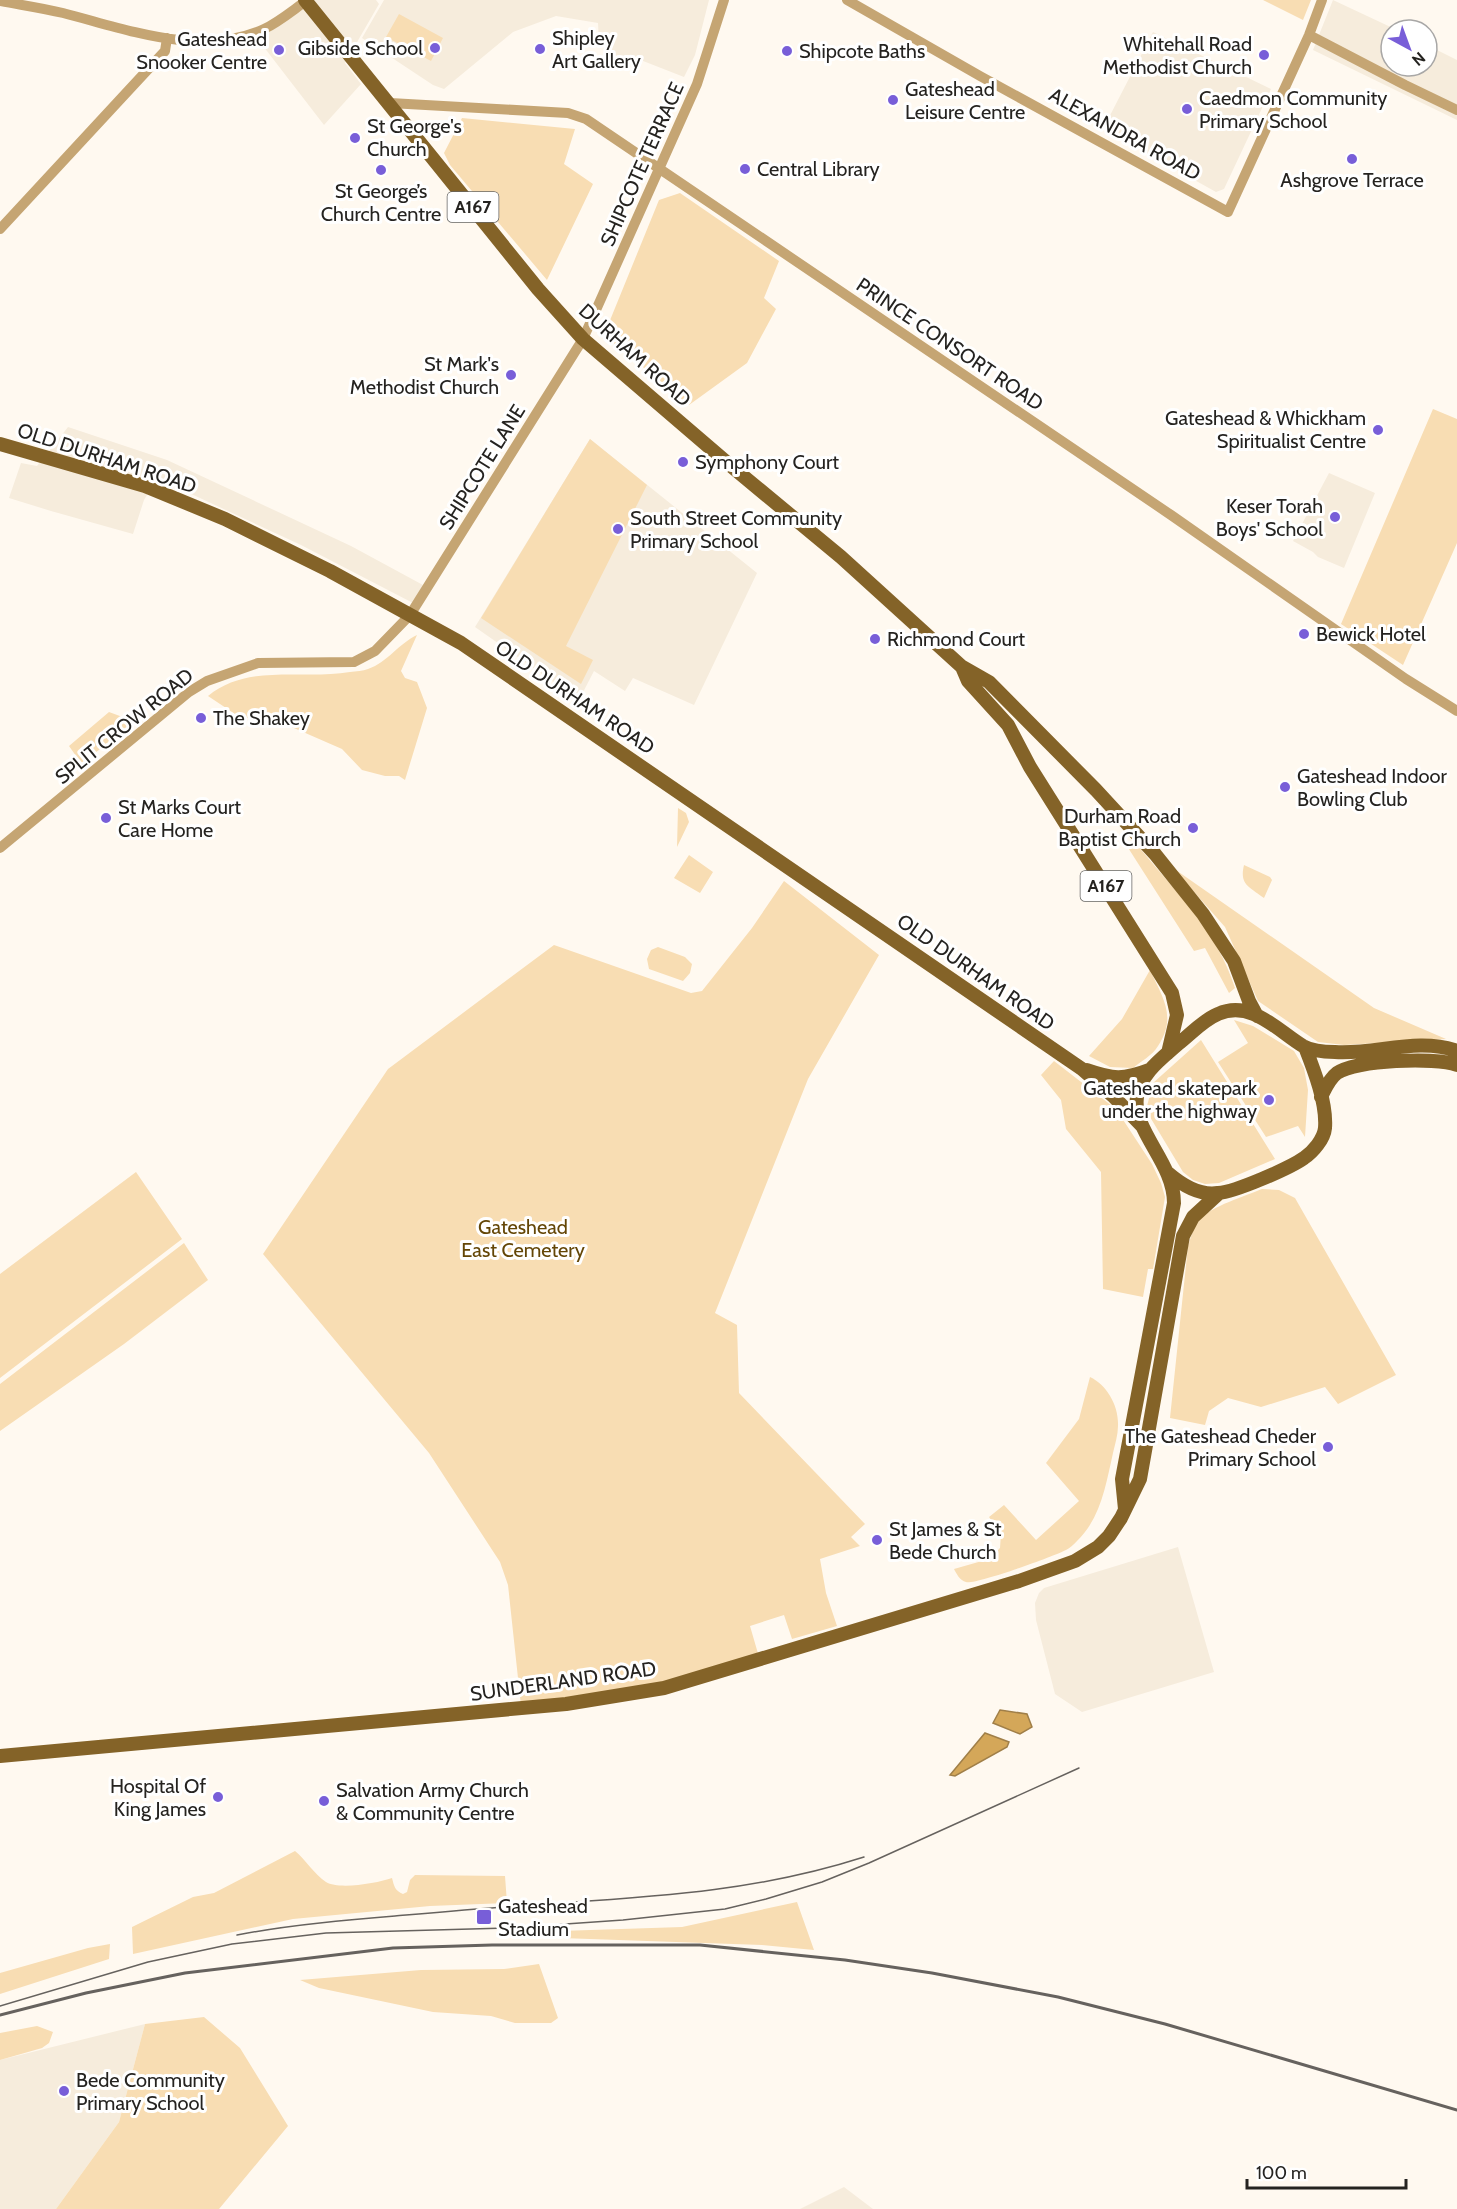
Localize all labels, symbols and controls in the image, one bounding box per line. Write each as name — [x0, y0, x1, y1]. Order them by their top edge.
north arrow — [1379, 18, 1439, 78]
place label: Shipley Art Gallery — [552, 26, 641, 73]
place label: Gateshead Snooker Centre — [136, 27, 267, 74]
place label: Whitehall Road Methodist Church — [1103, 32, 1252, 79]
place label: Gibside School — [298, 36, 423, 60]
place label: Shipcote Baths — [799, 39, 925, 63]
marker: Gibside School — [428, 41, 442, 55]
marker: Shipley Art Gallery — [533, 42, 547, 56]
marker: Gateshead Snooker Centre — [272, 43, 286, 57]
marker: Shipcote Baths — [780, 44, 794, 58]
marker: Whitehall Road Methodist Church — [1257, 48, 1271, 62]
text: N — [1408, 48, 1429, 70]
place label: Gateshead Leisure Centre — [905, 77, 1025, 124]
street label: SHIPCOTE TERRACE — [595, 78, 689, 250]
street label: ALEXANDRA ROAD — [1045, 82, 1205, 186]
place label: Caedmon Community Primary School — [1199, 86, 1387, 133]
marker: Gateshead Leisure Centre — [886, 93, 900, 107]
marker: Caedmon Community Primary School — [1180, 102, 1194, 116]
place label: St George's Church — [367, 114, 462, 161]
marker: St George's Church — [348, 131, 362, 145]
marker: Ashgrove Terrace — [1345, 152, 1359, 166]
place label: Central Library — [757, 157, 880, 181]
marker: Central Library — [738, 162, 752, 176]
marker: St George’s Church Centre — [374, 163, 388, 177]
place label: Ashgrove Terrace — [1280, 168, 1424, 192]
place label: St George’s Church Centre — [321, 179, 441, 226]
road number: A167 — [448, 192, 498, 222]
street label: PRINCE CONSORT ROAD — [852, 272, 1048, 416]
street label: DURHAM ROAD — [574, 298, 696, 412]
place label: St Mark's Methodist Church — [350, 352, 499, 399]
marker: St Mark's Methodist Church — [504, 368, 518, 382]
street label: SHIPCOTE LANE — [434, 400, 530, 534]
place label: Gateshead & Whickham Spiritualist Centre — [1165, 406, 1366, 453]
street label: OLD DURHAM ROAD — [14, 418, 200, 498]
marker: Gateshead & Whickham Spiritualist Centre — [1371, 423, 1385, 437]
place label: Symphony Court — [695, 450, 839, 474]
marker: Symphony Court — [676, 455, 690, 469]
place label: Keser Torah Boys' School — [1216, 494, 1323, 541]
place label: South Street Community Primary School — [630, 506, 842, 553]
marker: Keser Torah Boys' School — [1328, 510, 1342, 524]
marker: South Street Community Primary School — [611, 522, 625, 536]
place label: Bewick Hotel — [1316, 622, 1426, 646]
place label: Richmond Court — [887, 627, 1025, 651]
marker: Bewick Hotel — [1297, 627, 1311, 641]
marker: Richmond Court — [868, 632, 882, 646]
street label: OLD DURHAM ROAD — [491, 635, 659, 759]
street label: SPLIT CROW ROAD — [50, 663, 198, 789]
place label: The Shakey — [213, 706, 310, 730]
marker: The Shakey — [194, 711, 208, 725]
place label: Gateshead Indoor Bowling Club — [1297, 764, 1447, 811]
marker: Gateshead Indoor Bowling Club — [1278, 780, 1292, 794]
place label: St Marks Court Care Home — [118, 795, 241, 842]
place label: Durham Road Baptist Church — [1058, 804, 1181, 851]
marker: St Marks Court Care Home — [99, 811, 113, 825]
marker: Durham Road Baptist Church — [1186, 821, 1200, 835]
road number: A167 — [1080, 871, 1132, 901]
street label: OLD DURHAM ROAD — [893, 909, 1059, 1035]
place label: Gateshead skatepark under the highway — [1083, 1076, 1257, 1123]
marker: Gateshead skatepark under the highway — [1262, 1093, 1276, 1107]
park label: Gateshead East Cemetery — [461, 1215, 585, 1262]
place label: The Gateshead Cheder Primary School — [1125, 1424, 1317, 1471]
marker: The Gateshead Cheder Primary School — [1321, 1440, 1335, 1454]
place label: St James & St Bede Church — [889, 1517, 1002, 1564]
marker: St James & St Bede Church — [870, 1533, 884, 1547]
street label: SUNDERLAND ROAD — [469, 1656, 657, 1706]
place label: Hospital Of King James — [110, 1774, 206, 1821]
place label: Salvation Army Church & Community Centre — [336, 1778, 529, 1825]
marker: Hospital Of King James — [211, 1790, 225, 1804]
marker: Salvation Army Church & Community Centre — [317, 1794, 331, 1808]
place label: Gateshead Stadium — [498, 1894, 588, 1941]
marker: Gateshead Stadium — [475, 1908, 493, 1926]
place label: Bede Community Primary School — [76, 2068, 225, 2115]
marker: Bede Community Primary School — [57, 2084, 71, 2098]
scale bar — [1247, 2152, 1406, 2190]
text: 100 m — [1256, 2162, 1307, 2184]

